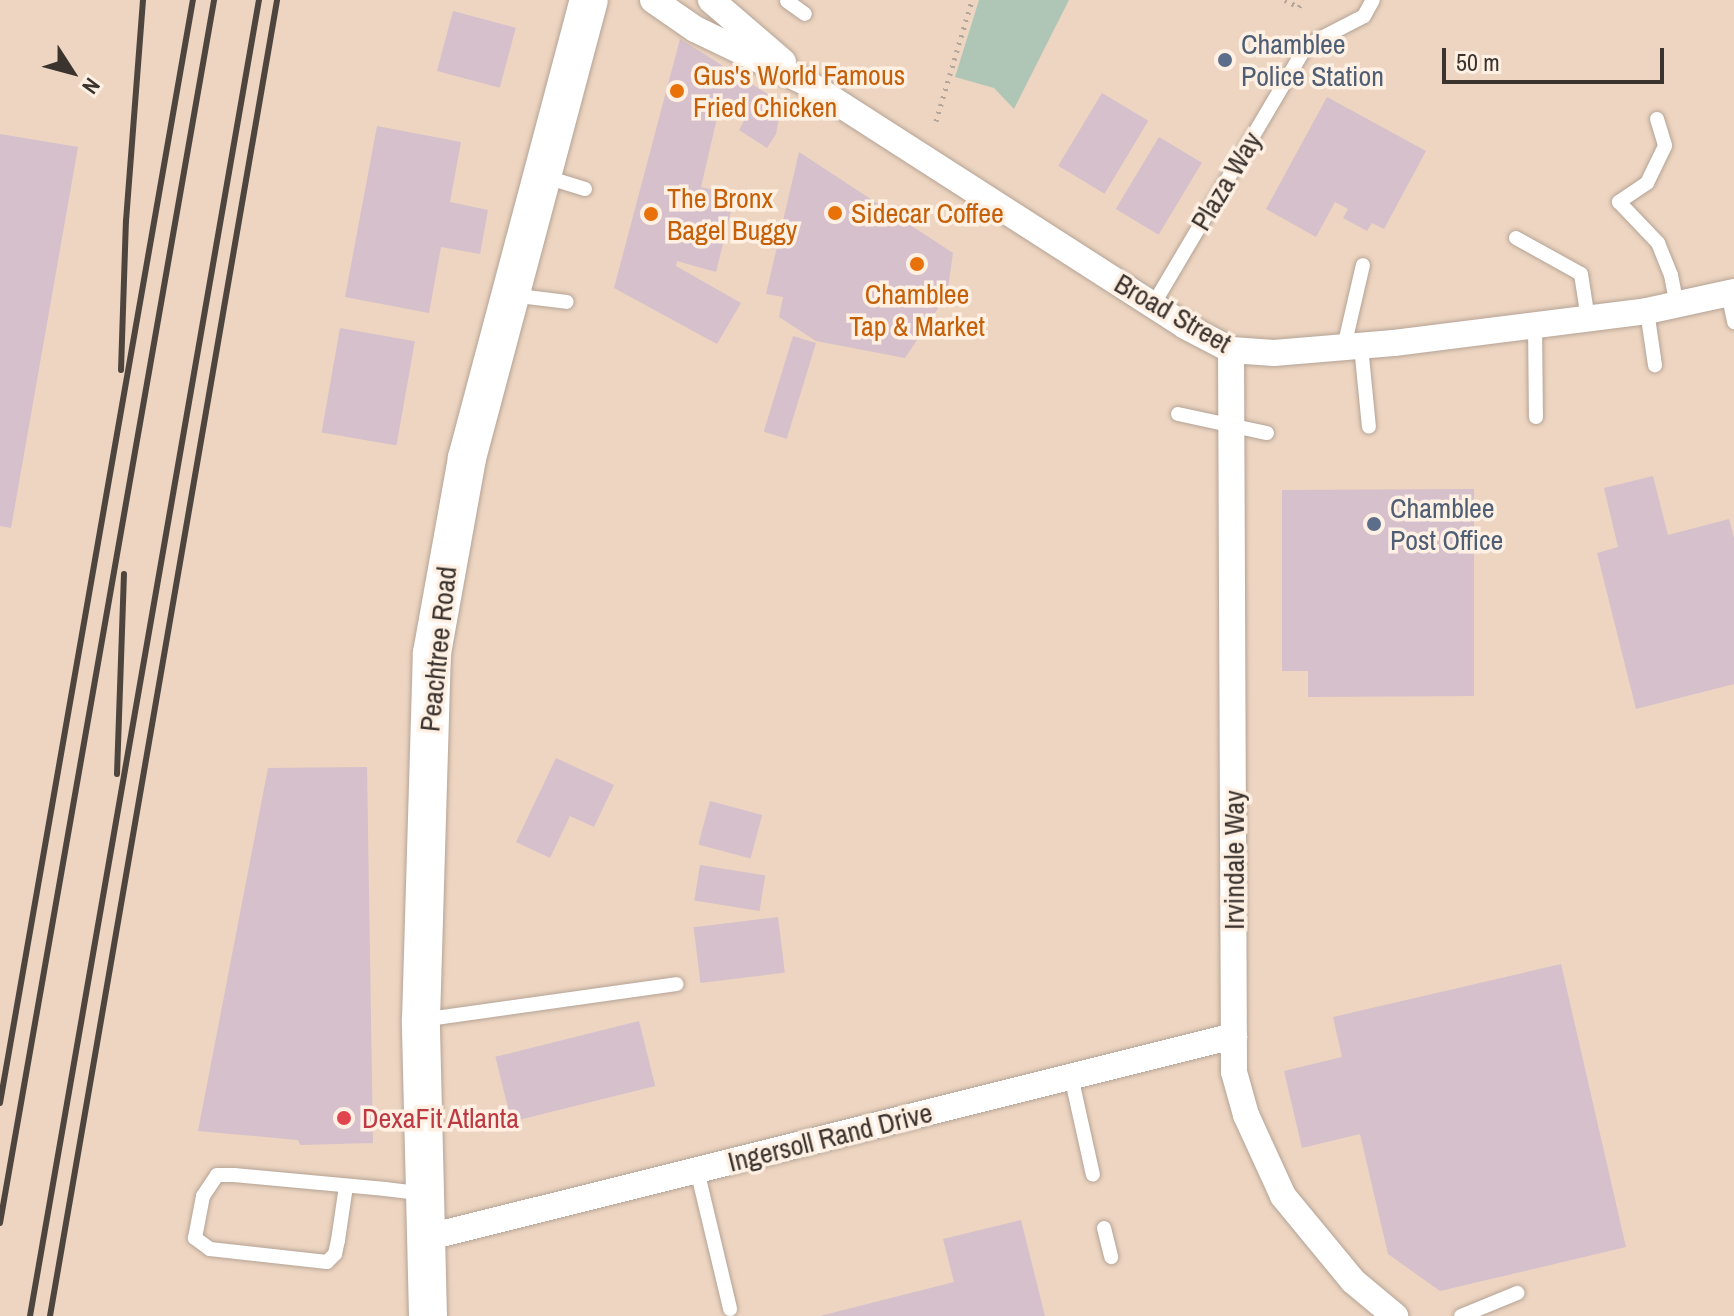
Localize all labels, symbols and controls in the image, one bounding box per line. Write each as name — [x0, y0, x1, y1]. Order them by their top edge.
place label: Chamblee Police Station — [1241, 27, 1384, 93]
north arrow — [32, 32, 112, 112]
scale bar — [1446, 32, 1668, 82]
text: 50 m — [1456, 46, 1500, 78]
marker: Chamblee Police Station — [1216, 51, 1234, 69]
place label: Gus's World Famous Fried Chicken — [693, 58, 905, 124]
text: N — [75, 72, 107, 100]
marker: Gus's World Famous Fried Chicken — [668, 82, 686, 100]
street label: Plaza Way — [1184, 126, 1268, 236]
place label: The Bronx Bagel Buggy — [667, 181, 797, 247]
place label: Sidecar Coffee — [851, 196, 1004, 230]
marker: Sidecar Coffee — [826, 204, 844, 222]
marker: The Bronx Bagel Buggy — [642, 205, 660, 223]
marker: Chamblee Tap & Market — [908, 255, 926, 273]
street label: Broad Street — [1109, 266, 1237, 360]
place label: Chamblee Tap & Market — [849, 277, 985, 343]
place label: Chamblee Post Office — [1390, 491, 1503, 557]
marker: Chamblee Post Office — [1365, 515, 1383, 533]
street label: Peachtree Road — [413, 565, 463, 733]
street label: Irvindale Way — [1217, 790, 1251, 930]
street label: Ingersoll Rand Drive — [724, 1095, 936, 1179]
place label: DexaFit Atlanta — [362, 1101, 520, 1135]
marker: DexaFit Atlanta — [333, 1107, 355, 1129]

